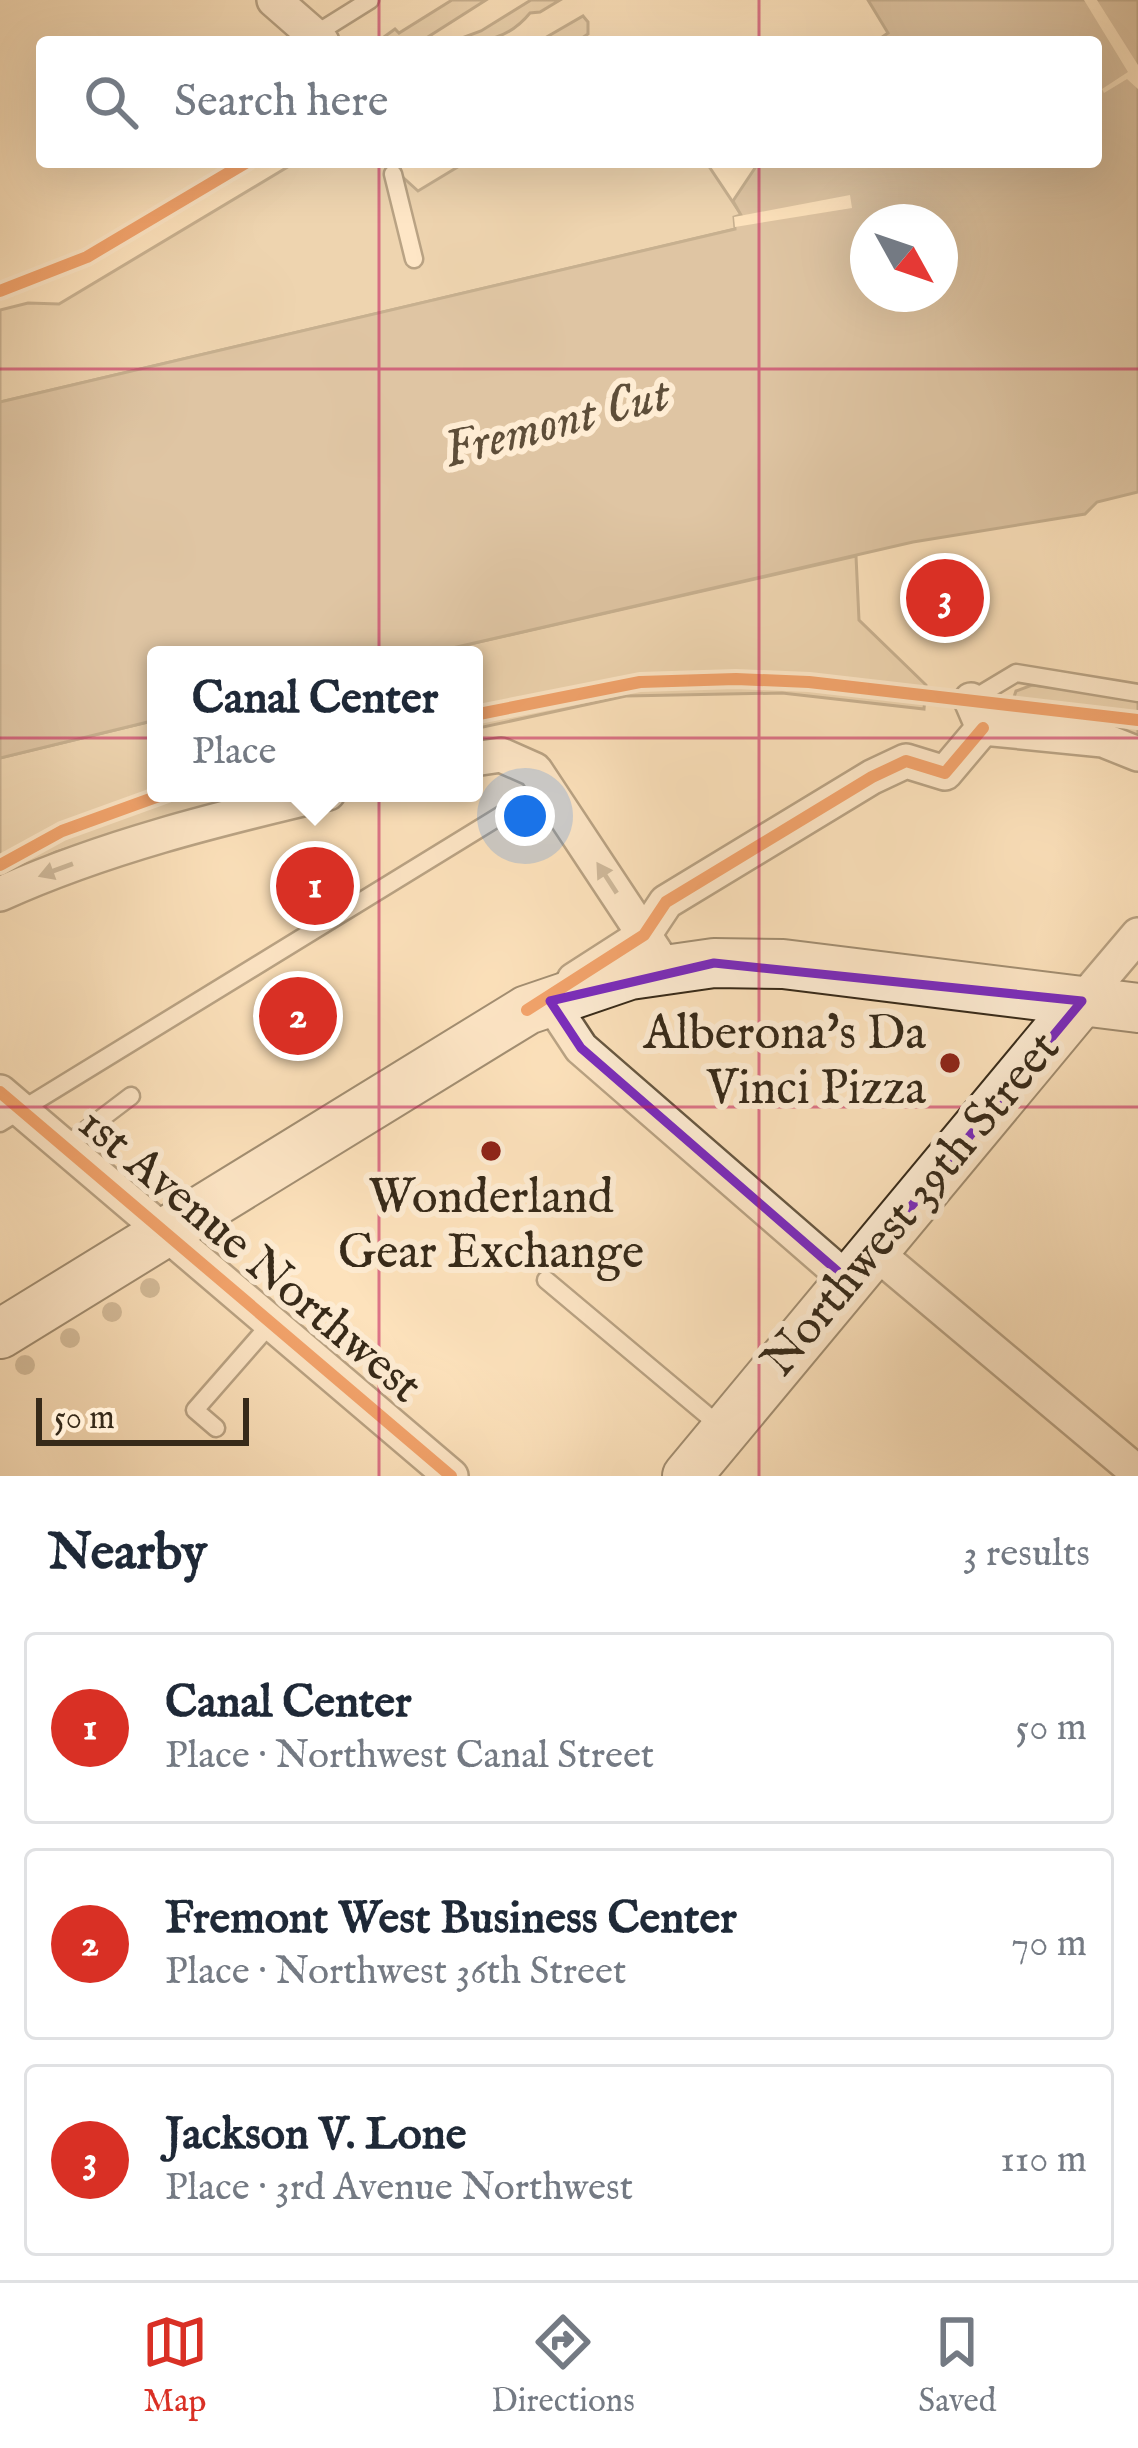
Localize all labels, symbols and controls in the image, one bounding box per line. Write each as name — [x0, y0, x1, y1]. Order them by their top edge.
search box — [36, 36, 1102, 168]
icon: search — [78, 69, 144, 135]
text: Search here — [174, 74, 388, 131]
north arrow — [850, 204, 958, 312]
water label: Fremont Cut — [437, 362, 679, 485]
pin: 3 — [906, 553, 984, 643]
popup — [147, 646, 483, 802]
text: Canal Center — [192, 671, 438, 728]
text: Place — [192, 728, 277, 777]
your location — [495, 786, 555, 846]
pin: 1 — [276, 841, 354, 931]
one-way arrow — [38, 862, 74, 880]
one-way arrow — [597, 862, 619, 894]
pin: 2 — [259, 971, 337, 1061]
place label: Alberona's Da Vinci Pizza — [643, 1005, 926, 1120]
street label: Northwest 39th Street — [750, 1020, 1074, 1390]
marker: Alberona's Da Vinci Pizza — [937, 1050, 963, 1076]
street label: 1st Avenue Northwest — [65, 1095, 433, 1417]
marker: Wonderland Gear Exchange — [478, 1138, 504, 1164]
place label: Wonderland Gear Exchange — [338, 1169, 644, 1284]
scale bar — [36, 1392, 249, 1445]
text: 50 m — [54, 1398, 115, 1440]
text: Nearby — [48, 1522, 207, 1587]
text: 3 results — [963, 1530, 1090, 1579]
text: Canal Center — [165, 1675, 411, 1732]
text: 1 — [83, 1704, 97, 1753]
text: 50 m — [1015, 1704, 1087, 1753]
text: Place · Northwest Canal Street — [165, 1732, 654, 1781]
text: Fremont West Business Center — [165, 1891, 737, 1948]
text: 2 — [81, 1920, 99, 1969]
text: 70 m — [1011, 1920, 1087, 1969]
text: Place · Northwest 36th Street — [165, 1948, 626, 1997]
text: Jackson V. Lone — [165, 2107, 466, 2164]
text: 3 — [83, 2136, 97, 2185]
text: 110 m — [1000, 2136, 1087, 2185]
text: Place · 3rd Avenue Northwest — [165, 2164, 633, 2213]
tab: Map — [142, 2309, 208, 2423]
tab: Directions — [491, 2309, 635, 2423]
tab: Saved — [918, 2309, 996, 2423]

